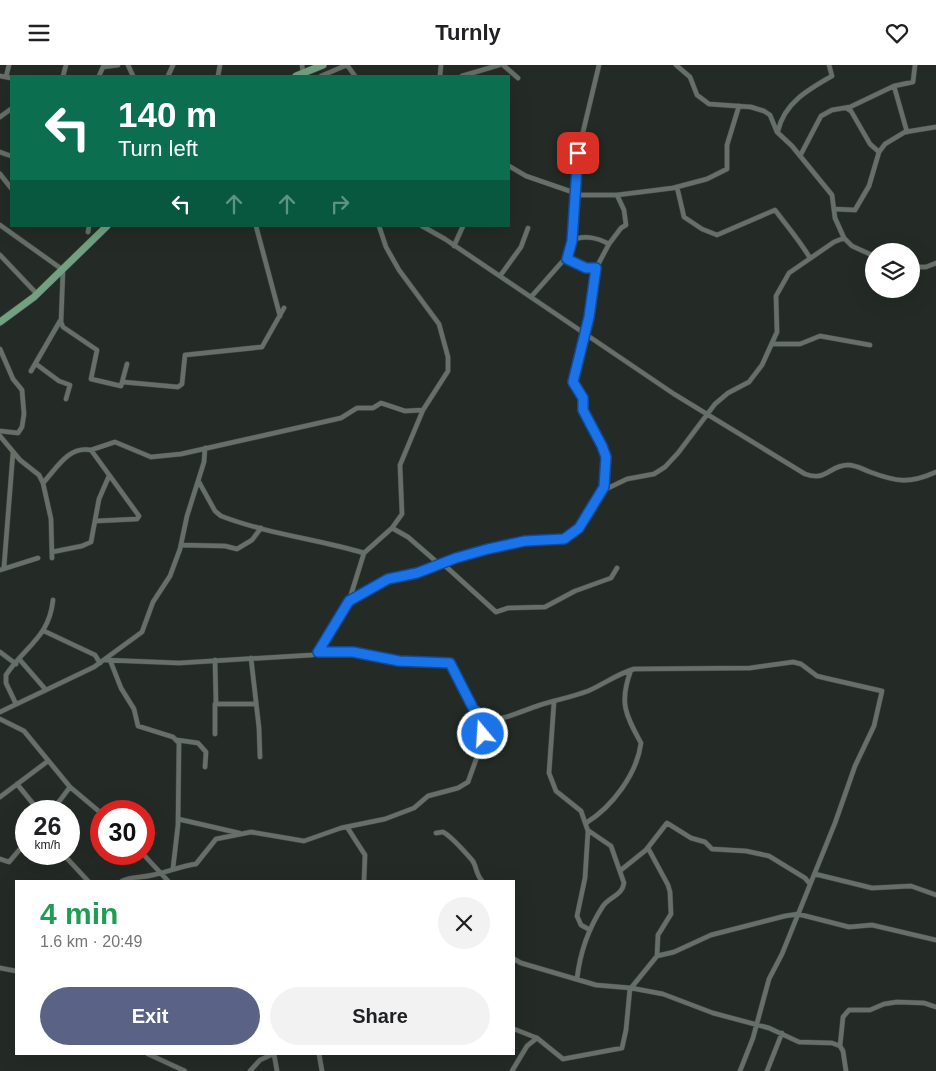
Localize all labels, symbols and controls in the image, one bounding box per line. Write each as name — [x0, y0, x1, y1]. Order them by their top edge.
icon: menu — [25, 19, 53, 47]
icon: heart — [883, 19, 911, 47]
text: Turnly — [435, 20, 501, 45]
icon: left — [35, 95, 100, 160]
text: 140 m — [118, 95, 217, 134]
pin — [557, 132, 599, 174]
text: Turn left — [118, 136, 198, 161]
icon: arrive — [564, 139, 592, 167]
icon: left — [167, 190, 195, 218]
icon: ahead — [220, 190, 248, 218]
icon: ahead — [273, 190, 301, 218]
icon: right — [326, 190, 354, 218]
map controls — [865, 243, 920, 298]
button: layers — [865, 243, 920, 298]
position arrow — [456, 707, 508, 759]
speed limit sign: 30 — [90, 800, 155, 865]
text: 26 — [34, 812, 61, 840]
text: km/h — [34, 838, 61, 852]
text: 4 min — [40, 897, 118, 930]
button: close — [438, 897, 490, 949]
text: 1.6 km · 20:49 — [40, 933, 142, 950]
button: Exit — [40, 987, 260, 1045]
button: Share — [270, 987, 490, 1045]

